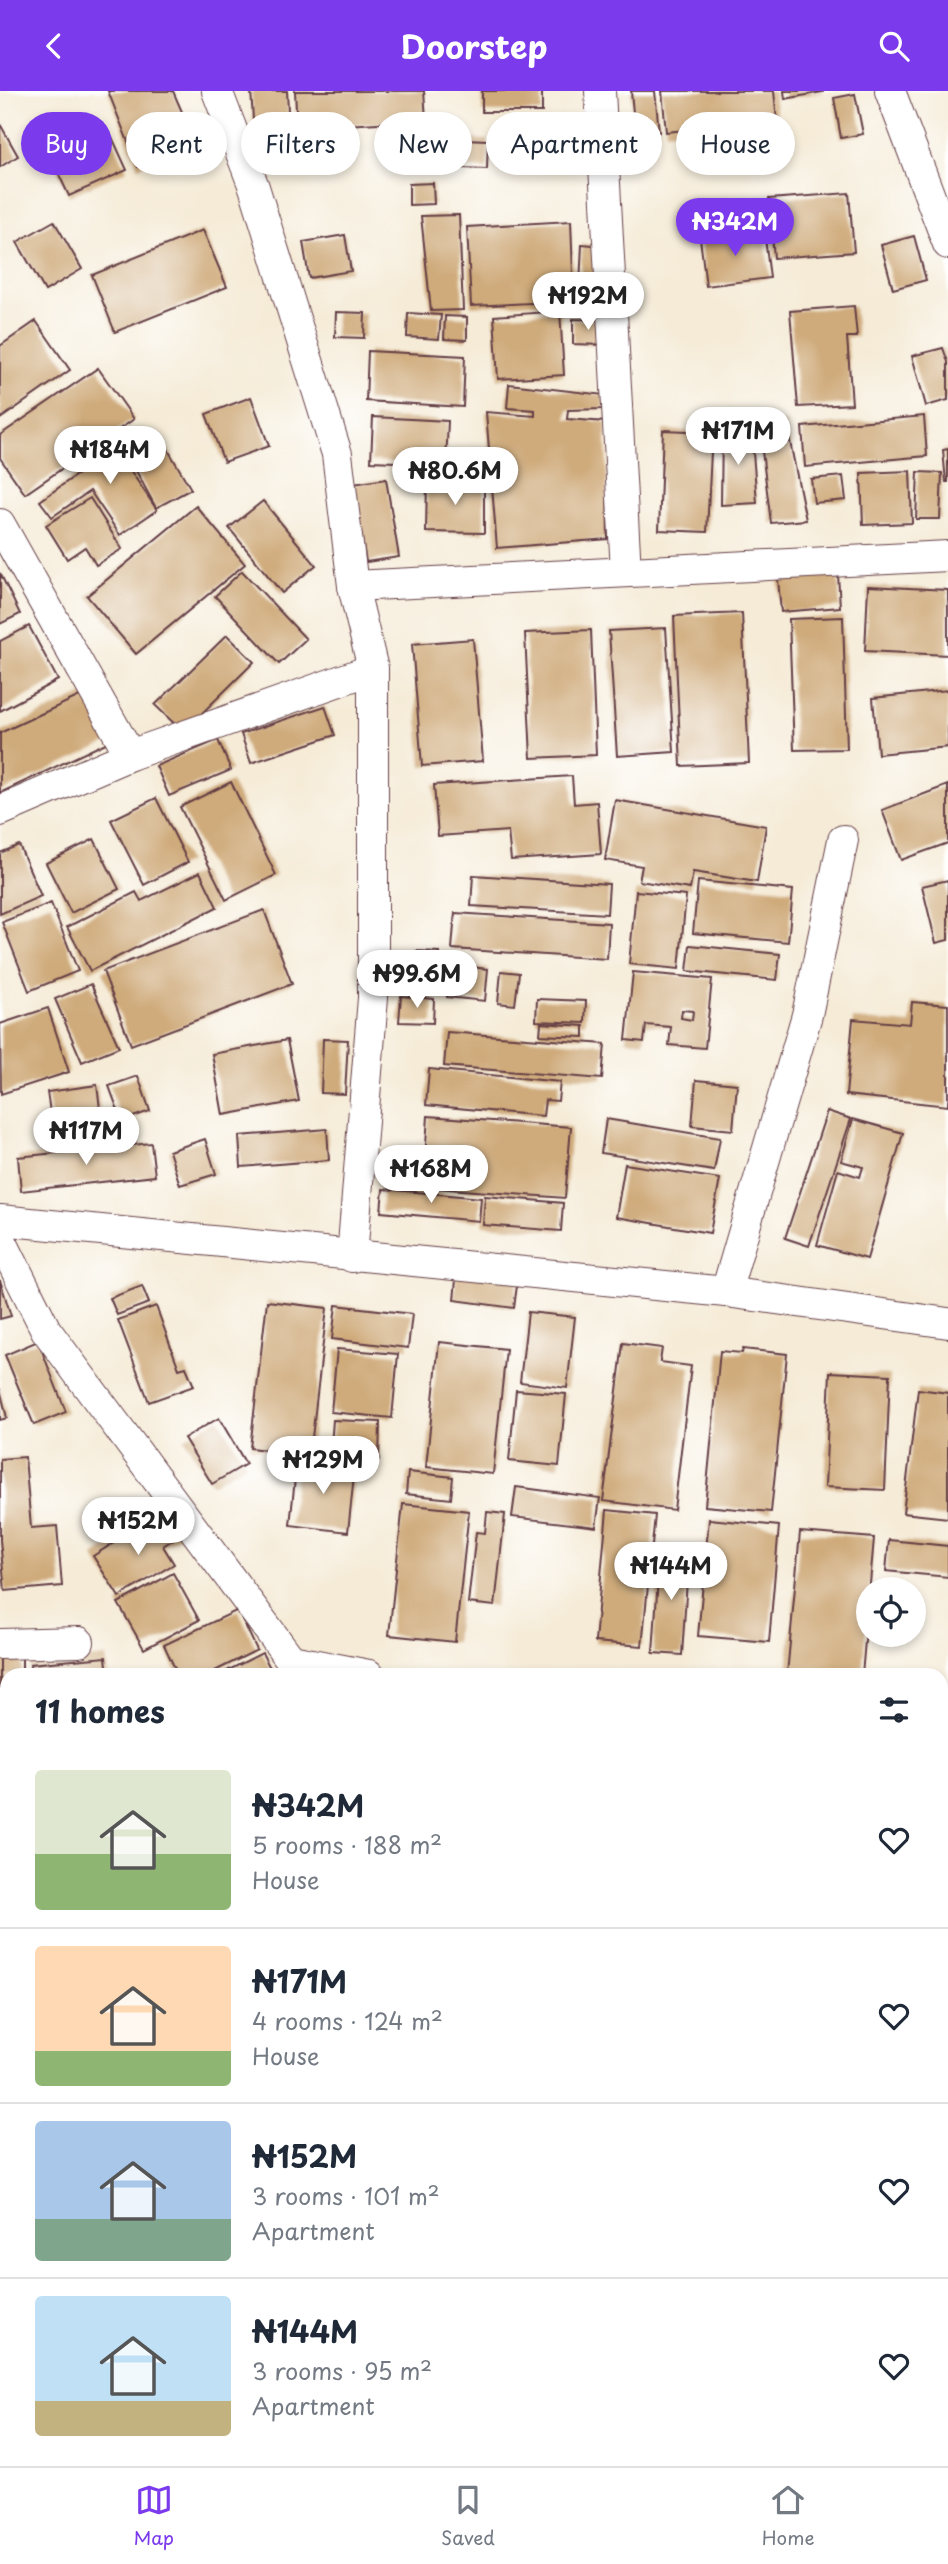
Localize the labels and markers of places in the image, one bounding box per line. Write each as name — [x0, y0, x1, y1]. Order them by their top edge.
pin: ₦342M — [686, 199, 784, 258]
pin: ₦192M — [539, 273, 637, 332]
pin: ₦171M — [689, 407, 787, 467]
pin: ₦184M — [61, 427, 159, 486]
pin: ₦80.6M — [398, 447, 512, 507]
pin: ₦99.6M — [360, 951, 474, 1010]
pin: ₦117M — [37, 1107, 135, 1167]
pin: ₦168M — [382, 1145, 480, 1205]
pin: ₦129M — [274, 1437, 372, 1496]
pin: ₦152M — [89, 1497, 187, 1557]
pin: ₦144M — [622, 1543, 720, 1602]

